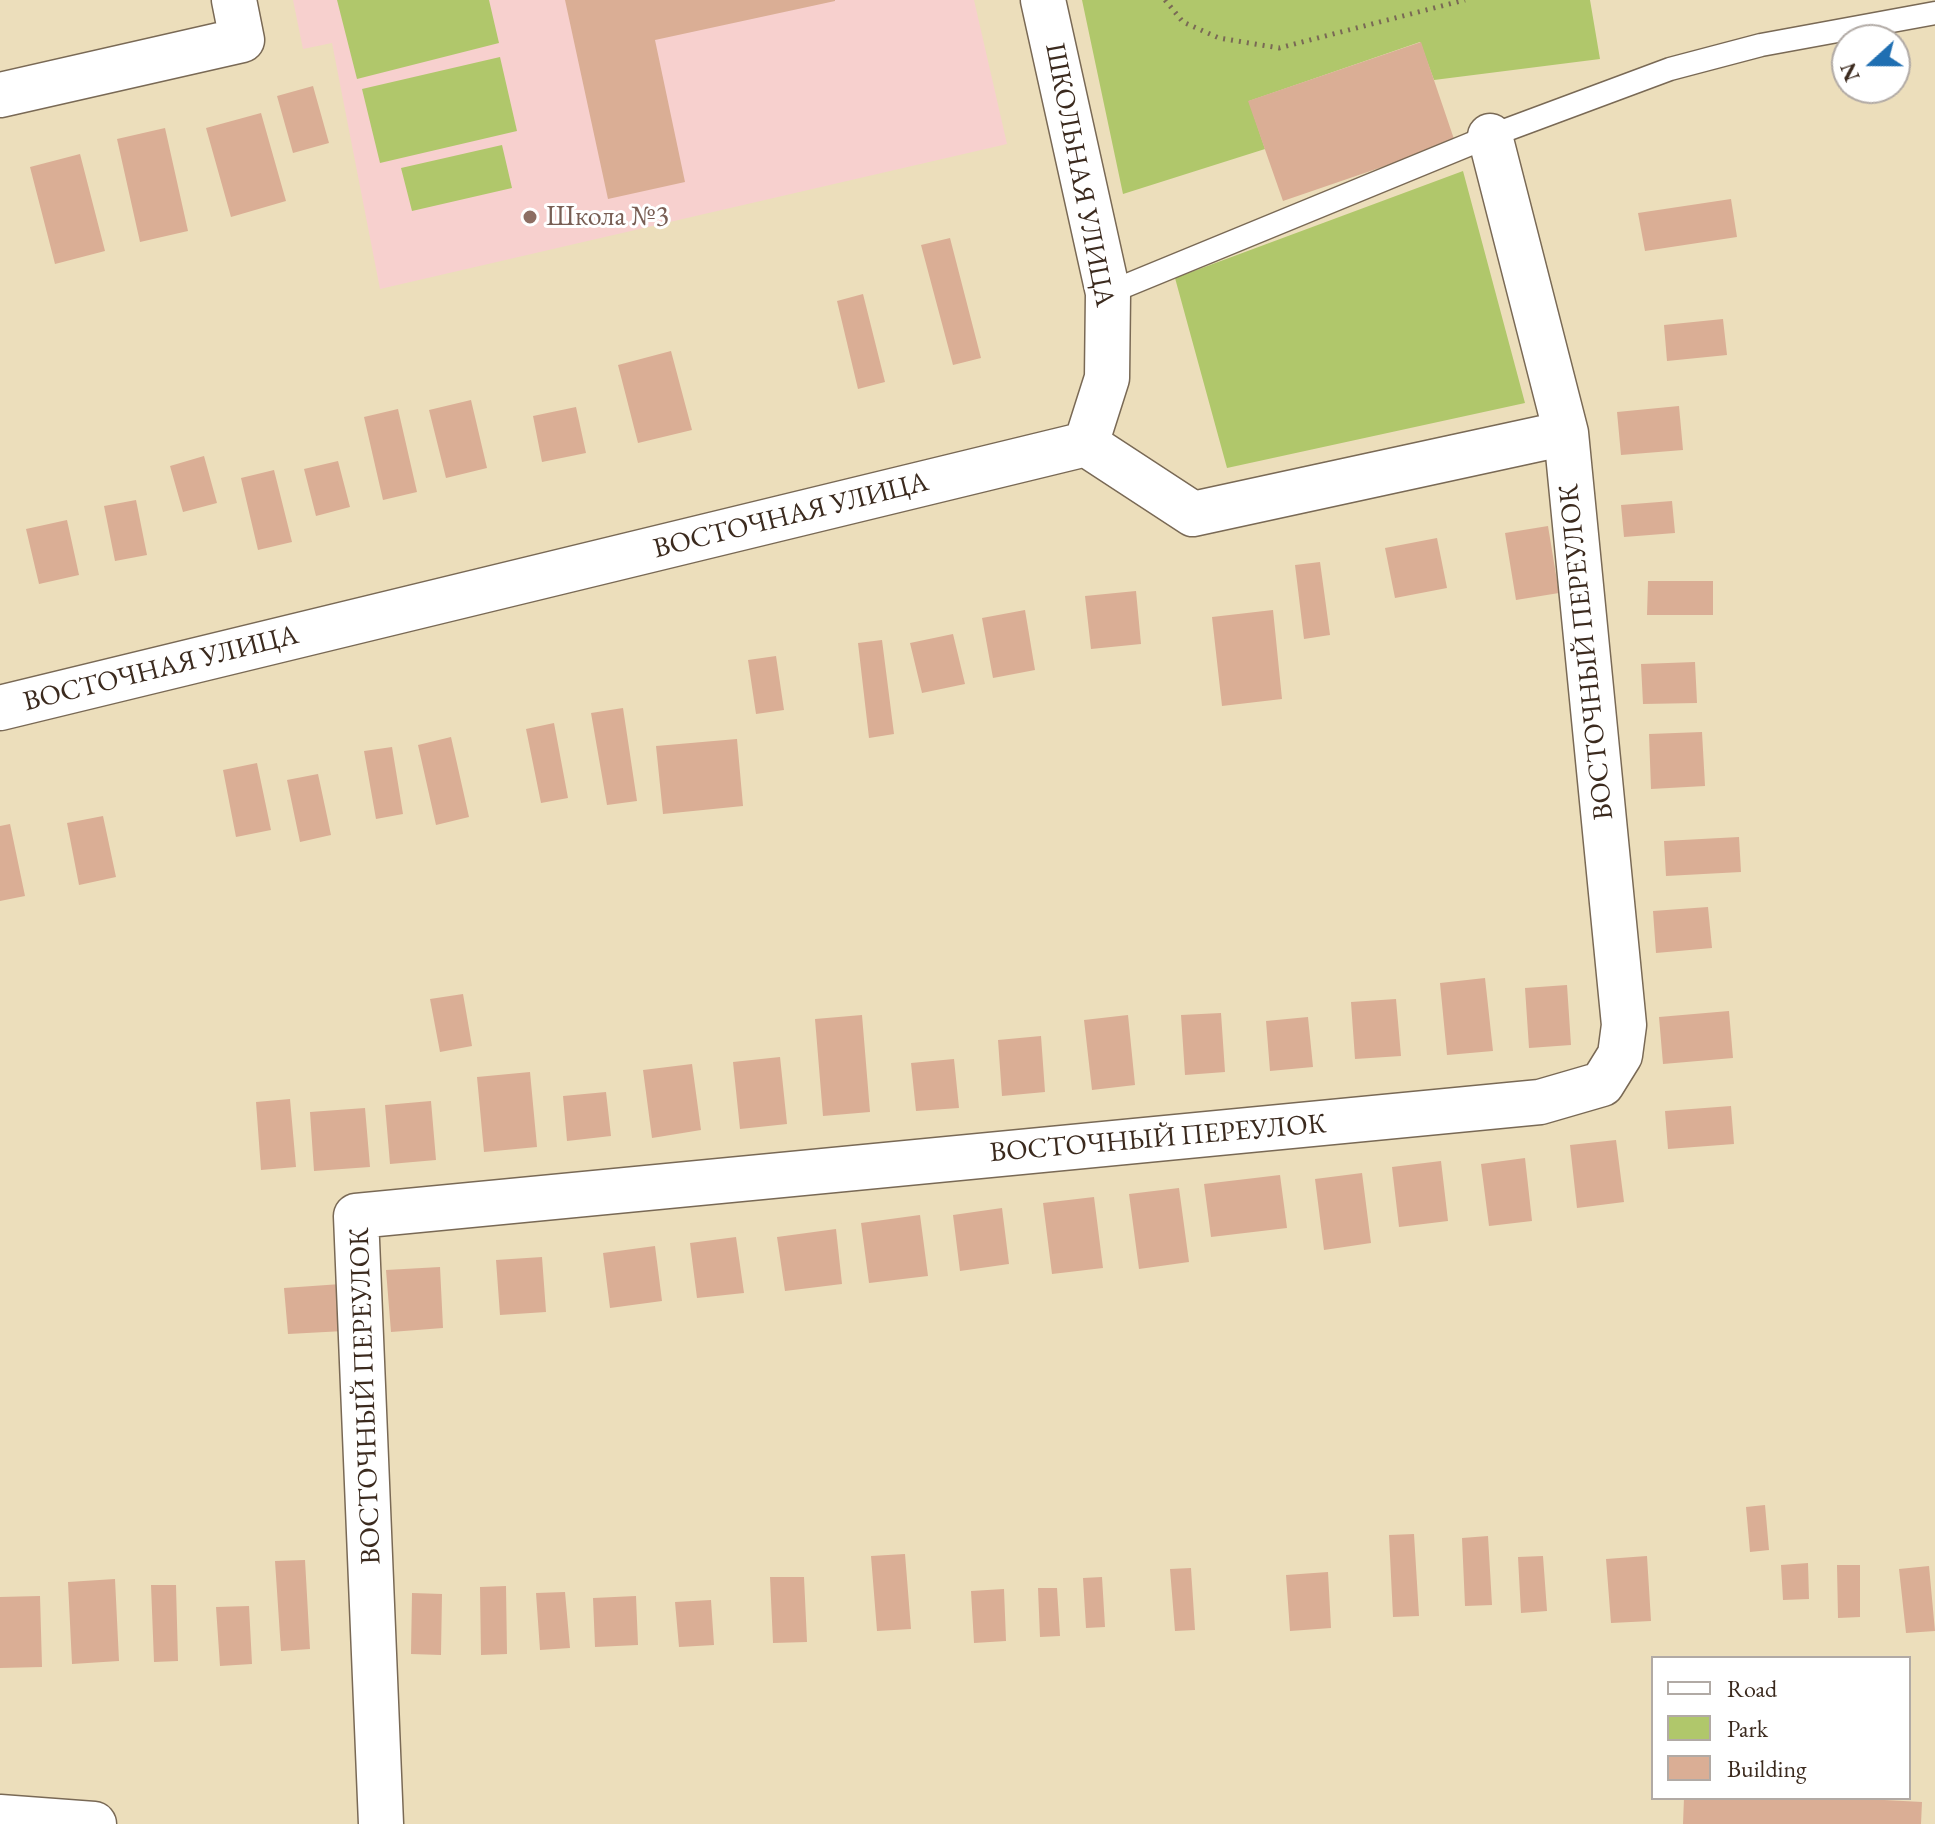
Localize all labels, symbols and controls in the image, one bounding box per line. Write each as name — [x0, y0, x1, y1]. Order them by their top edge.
north arrow — [1831, 24, 1911, 104]
street label: ШКОЛЬНАЯ УЛИЦА — [1037, 40, 1121, 310]
text: N — [1833, 59, 1867, 86]
place label: Школа №3 — [546, 200, 669, 234]
marker: Школа №3 — [521, 208, 539, 226]
street label: ВОСТОЧНАЯ УЛИЦА — [650, 466, 932, 566]
street label: ВОСТОЧНЫЙ ПЕРЕУЛОК — [1553, 482, 1621, 822]
street label: ВОСТОЧНАЯ УЛИЦА — [20, 619, 302, 719]
street label: ВОСТОЧНЫЙ ПЕРЕУЛОК — [988, 1108, 1328, 1170]
street label: ВОСТОЧНЫЙ ПЕРЕУЛОК — [343, 1227, 389, 1565]
legend — [1651, 1656, 1911, 1800]
text: Road — [1727, 1673, 1777, 1704]
text: Park — [1727, 1713, 1768, 1744]
text: Building — [1727, 1753, 1807, 1784]

